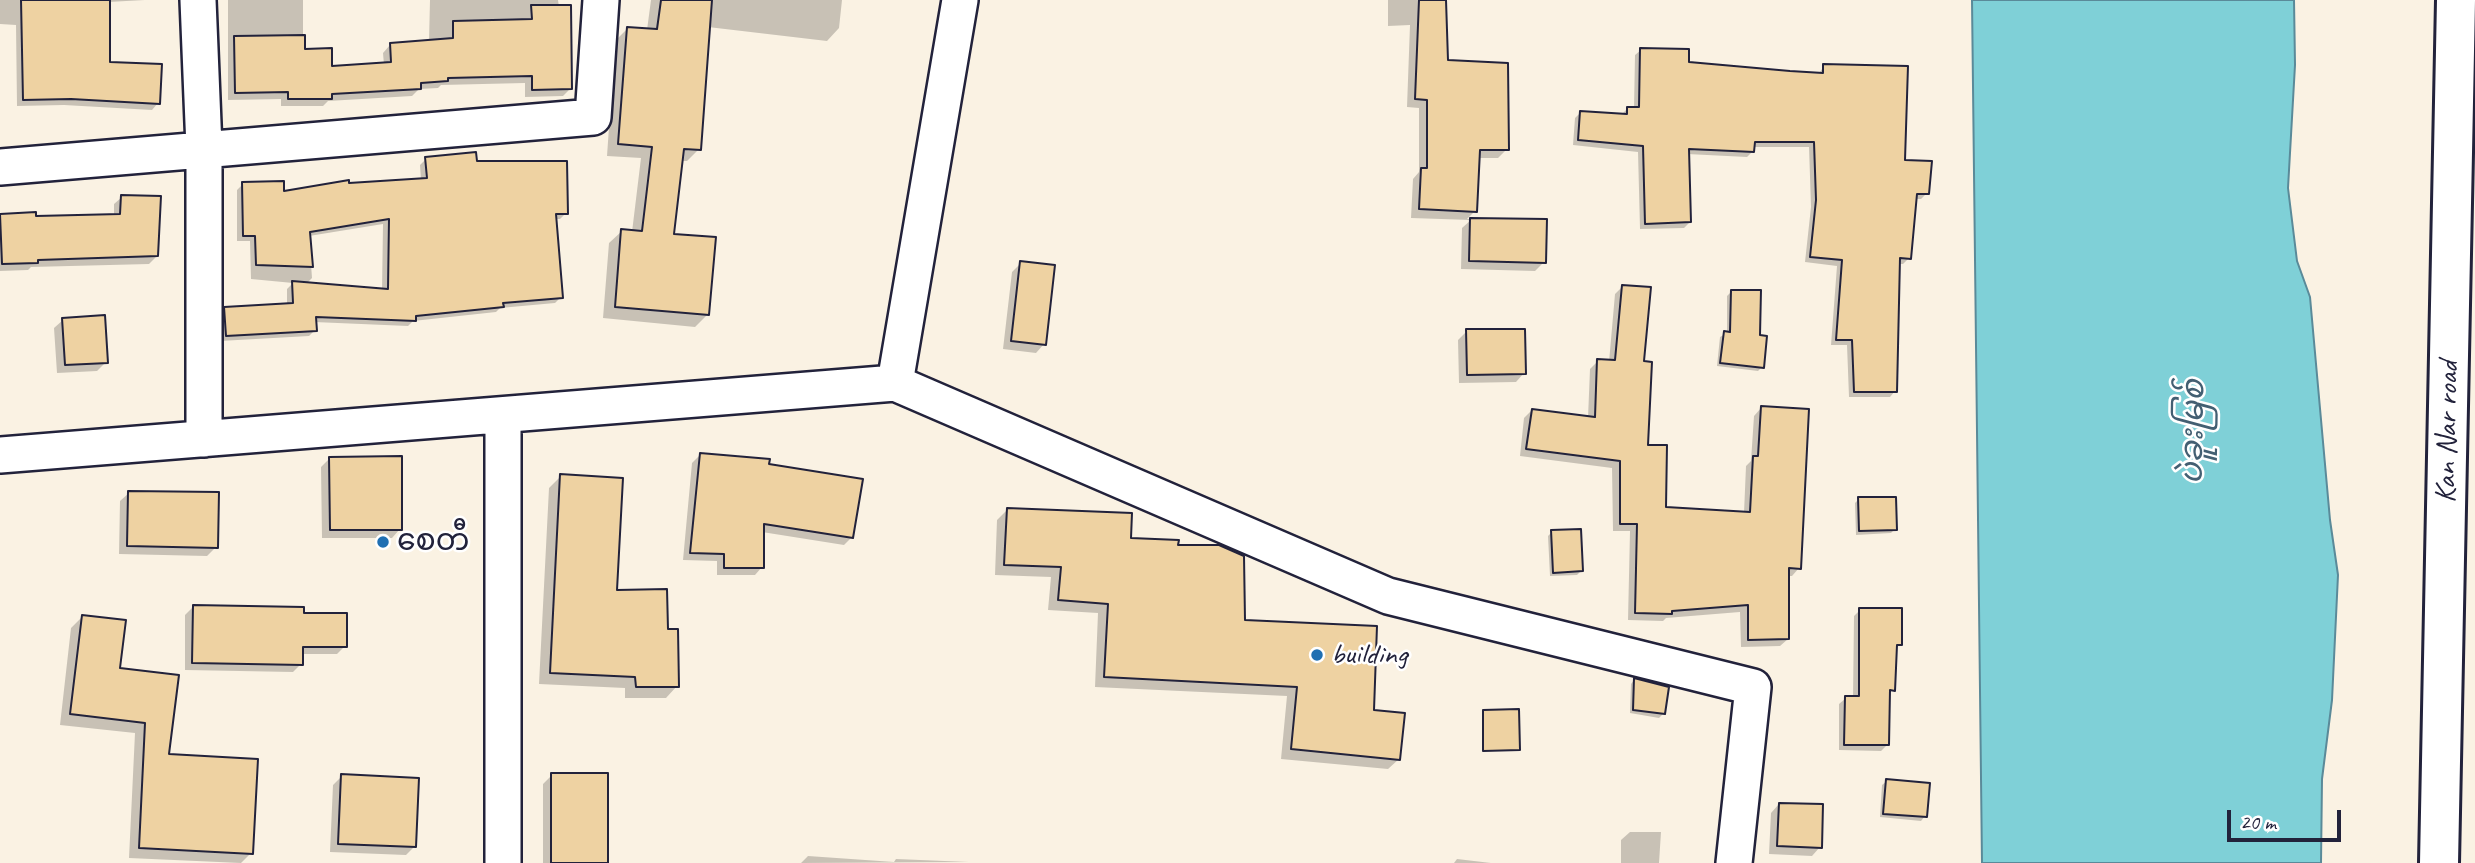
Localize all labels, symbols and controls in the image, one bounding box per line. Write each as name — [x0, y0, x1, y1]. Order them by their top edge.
street label: Kan Nar road — [2429, 361, 2467, 503]
water label: ပဲခူးမြစ် — [2174, 379, 2214, 485]
place label: စေတီ — [397, 524, 469, 560]
marker: စေတီ — [375, 534, 391, 550]
place label: building — [1331, 637, 1407, 673]
marker: building — [1309, 647, 1325, 663]
scale bar — [2230, 796, 2344, 840]
text: 20 m — [2240, 809, 2276, 835]

